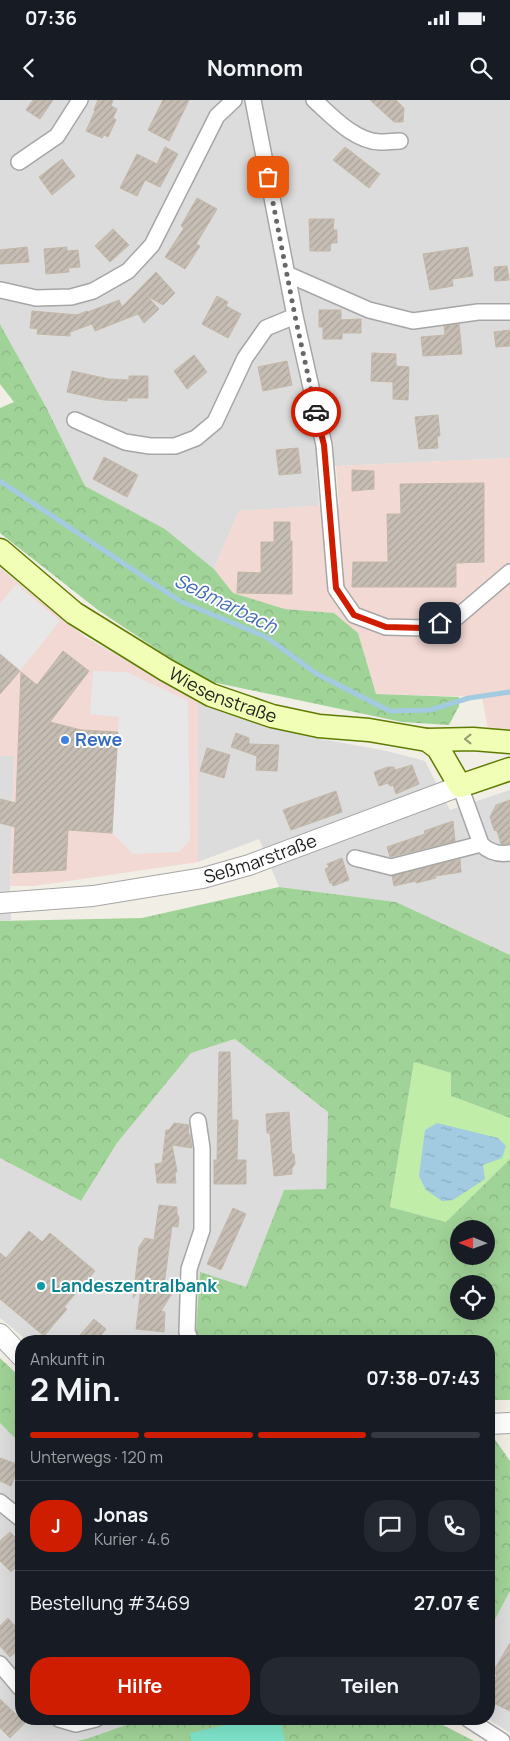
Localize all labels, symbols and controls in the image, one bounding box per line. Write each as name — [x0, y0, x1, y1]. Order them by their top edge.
text: 07:36 — [25, 5, 77, 31]
text: Nomnom — [207, 53, 303, 83]
icon: back — [15, 54, 43, 82]
icon: search — [467, 54, 495, 82]
pin — [247, 156, 289, 198]
icon: bag — [254, 163, 282, 191]
courier — [291, 387, 341, 437]
icon: car — [302, 398, 330, 426]
water label: Seßmarbach — [170, 567, 282, 639]
pin — [419, 602, 461, 644]
icon: home — [426, 609, 454, 637]
street label: Wiesenstraße — [165, 661, 280, 728]
place label: Rewe — [75, 727, 122, 751]
marker: Rewe — [59, 734, 71, 746]
one-way arrow — [464, 734, 472, 744]
street label: Seßmarstraße — [201, 828, 320, 888]
north arrow — [450, 1220, 495, 1265]
map controls — [450, 1220, 495, 1320]
place label: Landeszentralbank — [51, 1273, 218, 1297]
button: locate — [450, 1275, 495, 1320]
marker: Landeszentralbank — [35, 1280, 47, 1292]
text: Ankunft in — [30, 1348, 105, 1370]
text: 07:38–07:43 — [366, 1365, 480, 1391]
text: 2 Min. — [30, 1367, 122, 1411]
text: Unterwegs · 120 m — [30, 1446, 163, 1468]
button: chat — [364, 1500, 416, 1552]
button: phone — [428, 1500, 480, 1552]
text: Jonas — [94, 1502, 148, 1528]
text: J — [51, 1513, 61, 1539]
text: Kurier · 4.6 — [94, 1528, 170, 1550]
text: Bestellung #3469 — [30, 1590, 190, 1616]
text: 27.07 € — [414, 1590, 480, 1616]
button: Hilfe — [30, 1657, 250, 1715]
button: Teilen — [260, 1657, 480, 1715]

